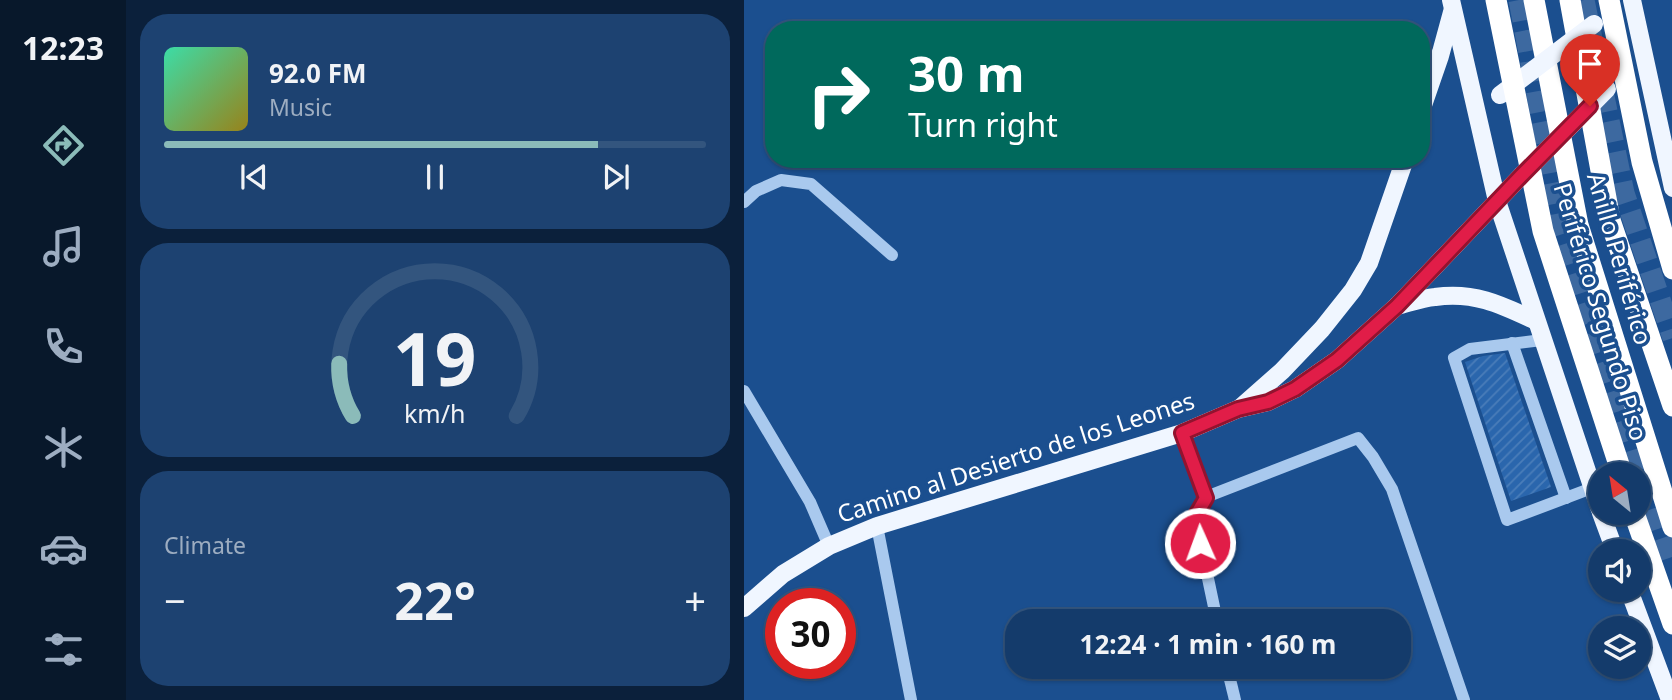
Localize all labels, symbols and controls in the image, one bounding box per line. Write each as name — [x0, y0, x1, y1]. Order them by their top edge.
text: 12:23 — [22, 26, 104, 69]
pin — [1560, 34, 1620, 106]
text: 30 m — [908, 40, 1025, 106]
icon: arrive — [1571, 45, 1609, 83]
icon: right — [793, 49, 884, 140]
text: 92.0 FM — [269, 55, 366, 91]
text: Music — [269, 91, 332, 123]
text: Turn right — [908, 103, 1058, 146]
icon: directions — [39, 121, 88, 170]
icon: previous — [235, 158, 273, 196]
icon: pause — [416, 158, 454, 196]
icon: next — [597, 158, 635, 196]
street label: Anillo Periférico — [1580, 169, 1661, 348]
street label: Periférico Segundo Piso — [1547, 179, 1656, 444]
icon: music — [39, 222, 88, 271]
text: 19 — [393, 308, 477, 407]
icon: phone — [39, 322, 88, 371]
street label: Camino al Desierto de los Leones — [833, 383, 1198, 530]
text: km/h — [404, 396, 466, 430]
icon: climate — [39, 423, 88, 472]
north arrow — [1588, 462, 1650, 525]
map controls — [1588, 462, 1651, 679]
position arrow — [1163, 506, 1237, 580]
icon: car — [39, 524, 88, 573]
text: Climate — [164, 529, 246, 561]
button: sound — [1588, 539, 1651, 602]
text: 22° — [394, 564, 476, 635]
text: − — [164, 574, 186, 626]
text: + — [684, 574, 706, 626]
speed limit sign: 30 — [765, 588, 856, 679]
button: layers — [1588, 616, 1651, 679]
icon: filters — [39, 625, 88, 674]
text: 12:24 · 1 min · 160 m — [1080, 626, 1336, 662]

